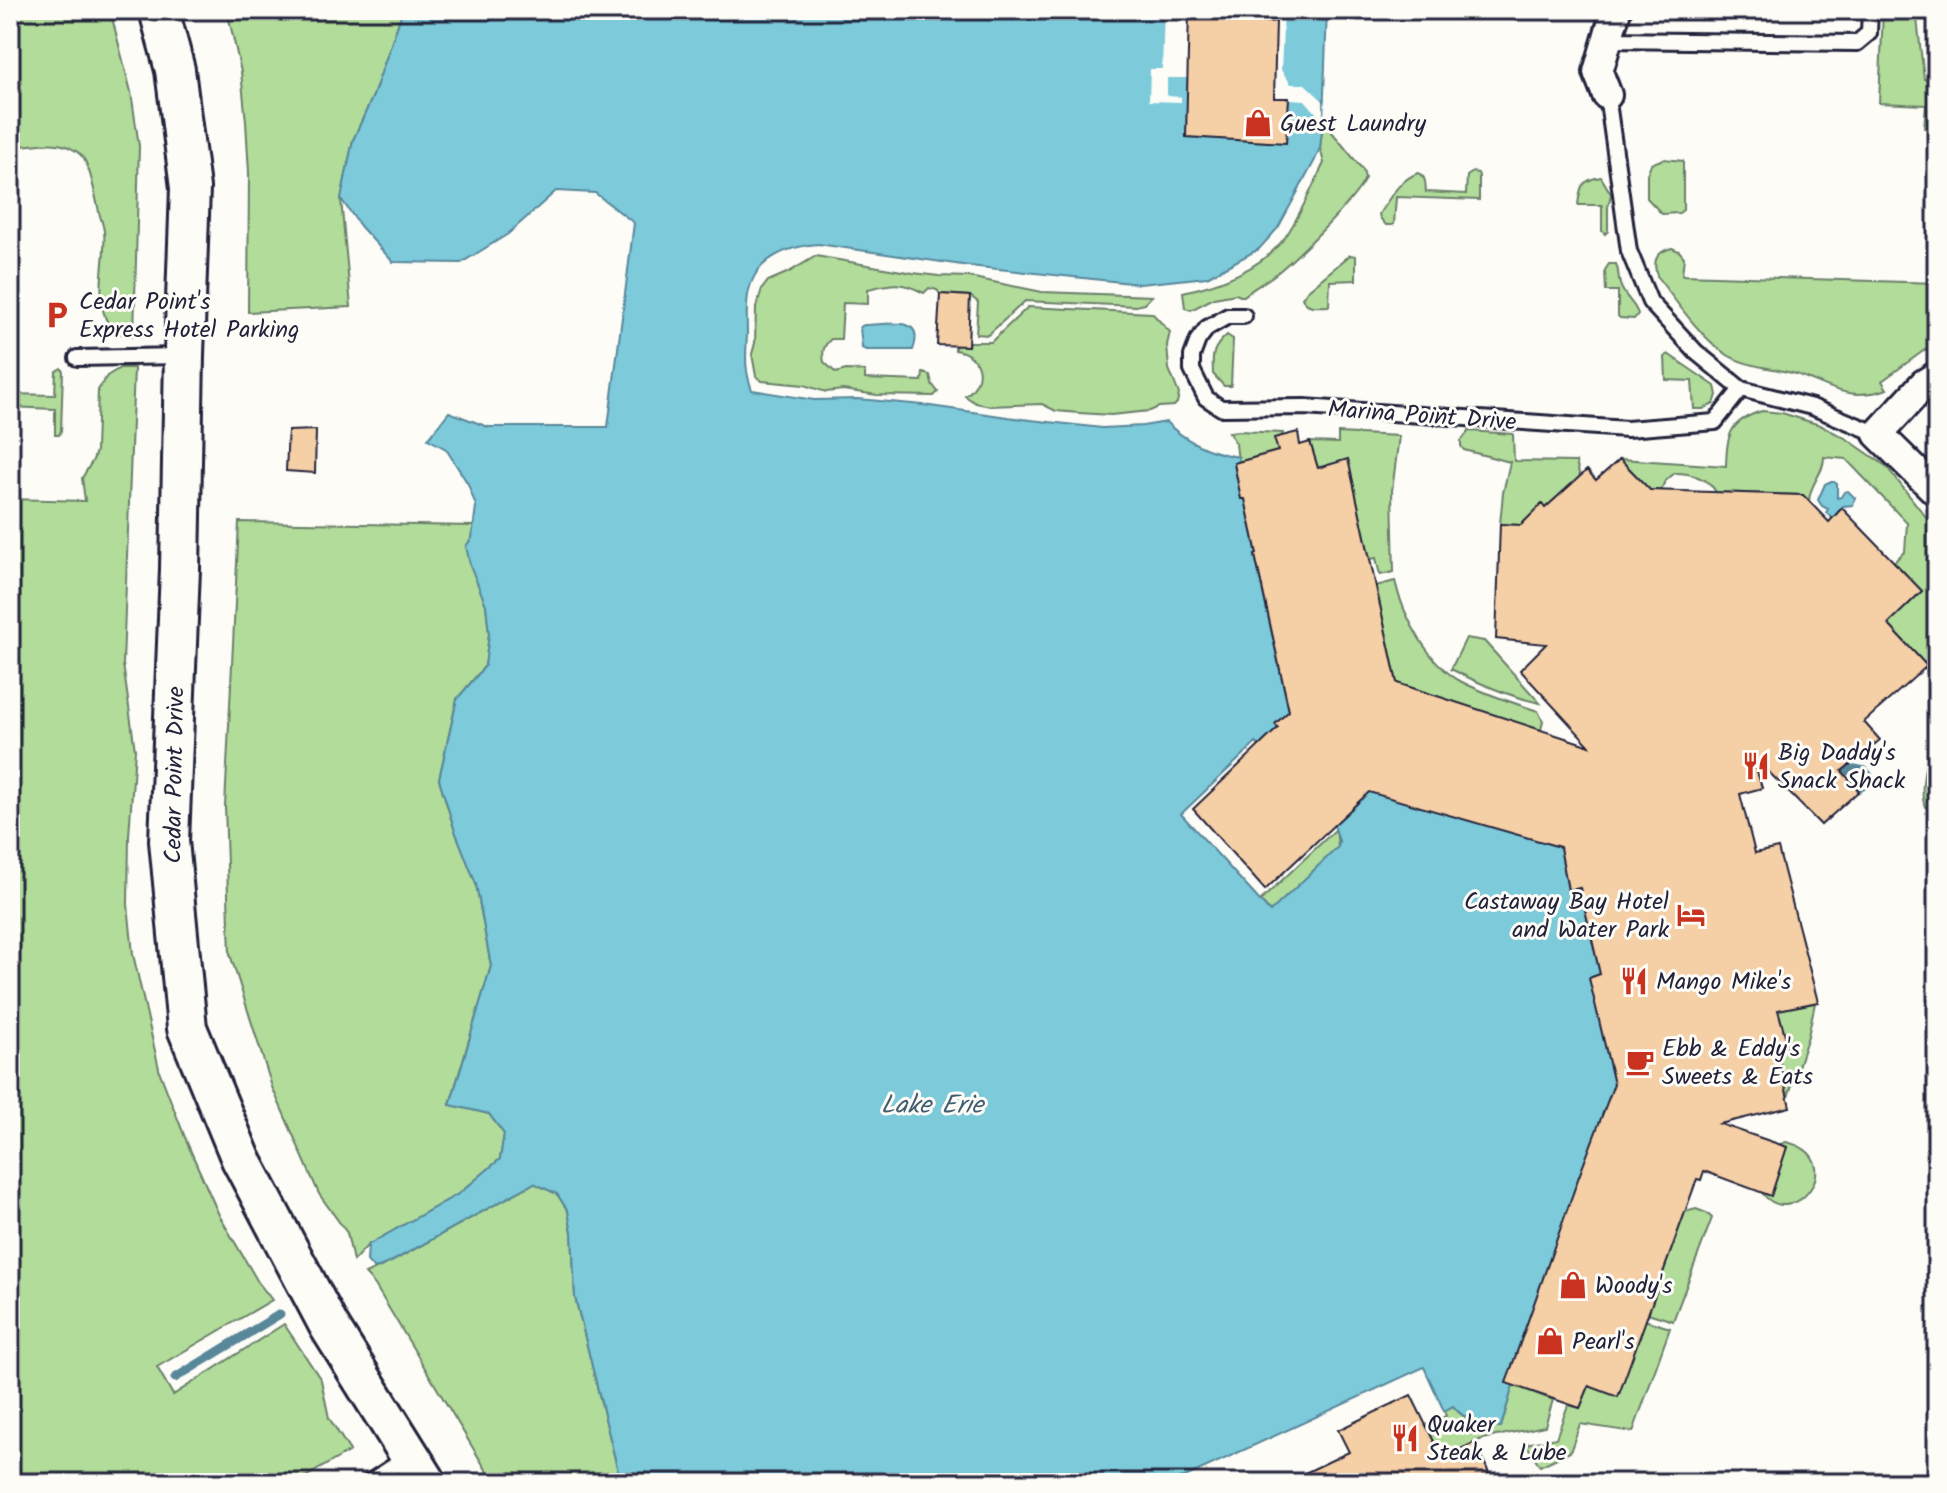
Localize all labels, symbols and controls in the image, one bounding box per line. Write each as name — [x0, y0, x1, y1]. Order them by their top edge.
place label: Guest Laundry — [1280, 105, 1427, 144]
shop icon: Guest Laundry — [1243, 108, 1273, 138]
place label: Cedar Point's Express Hotel Parking — [79, 283, 300, 350]
parking icon: Cedar Point's Express Hotel Parking — [42, 300, 72, 330]
street label: Marina Point Drive — [1326, 390, 1518, 443]
street label: Cedar Point Drive — [154, 686, 197, 864]
place label: Big Daddy's Snack Shack — [1778, 734, 1906, 801]
restaurant icon: Big Daddy's Snack Shack — [1741, 751, 1771, 781]
place label: Castaway Bay Hotel and Water Park — [1464, 883, 1670, 950]
hotel icon: Castaway Bay Hotel and Water Park — [1676, 900, 1706, 930]
place label: Mango Mike's — [1656, 963, 1791, 1002]
restaurant icon: Mango Mike's — [1619, 966, 1649, 996]
place label: Ebb & Eddy's Sweets & Eats — [1662, 1030, 1813, 1097]
cafe icon: Ebb & Eddy's Sweets & Eats — [1625, 1047, 1655, 1077]
water label: Lake Erie — [881, 1085, 986, 1127]
place label: Woody's — [1595, 1267, 1672, 1306]
shop icon: Woody's — [1558, 1270, 1588, 1300]
place label: Pearl's — [1572, 1323, 1635, 1362]
shop icon: Pearl's — [1535, 1326, 1565, 1356]
place label: Quaker Steak & Lube — [1427, 1406, 1567, 1473]
restaurant icon: Quaker Steak & Lube — [1390, 1423, 1420, 1453]

